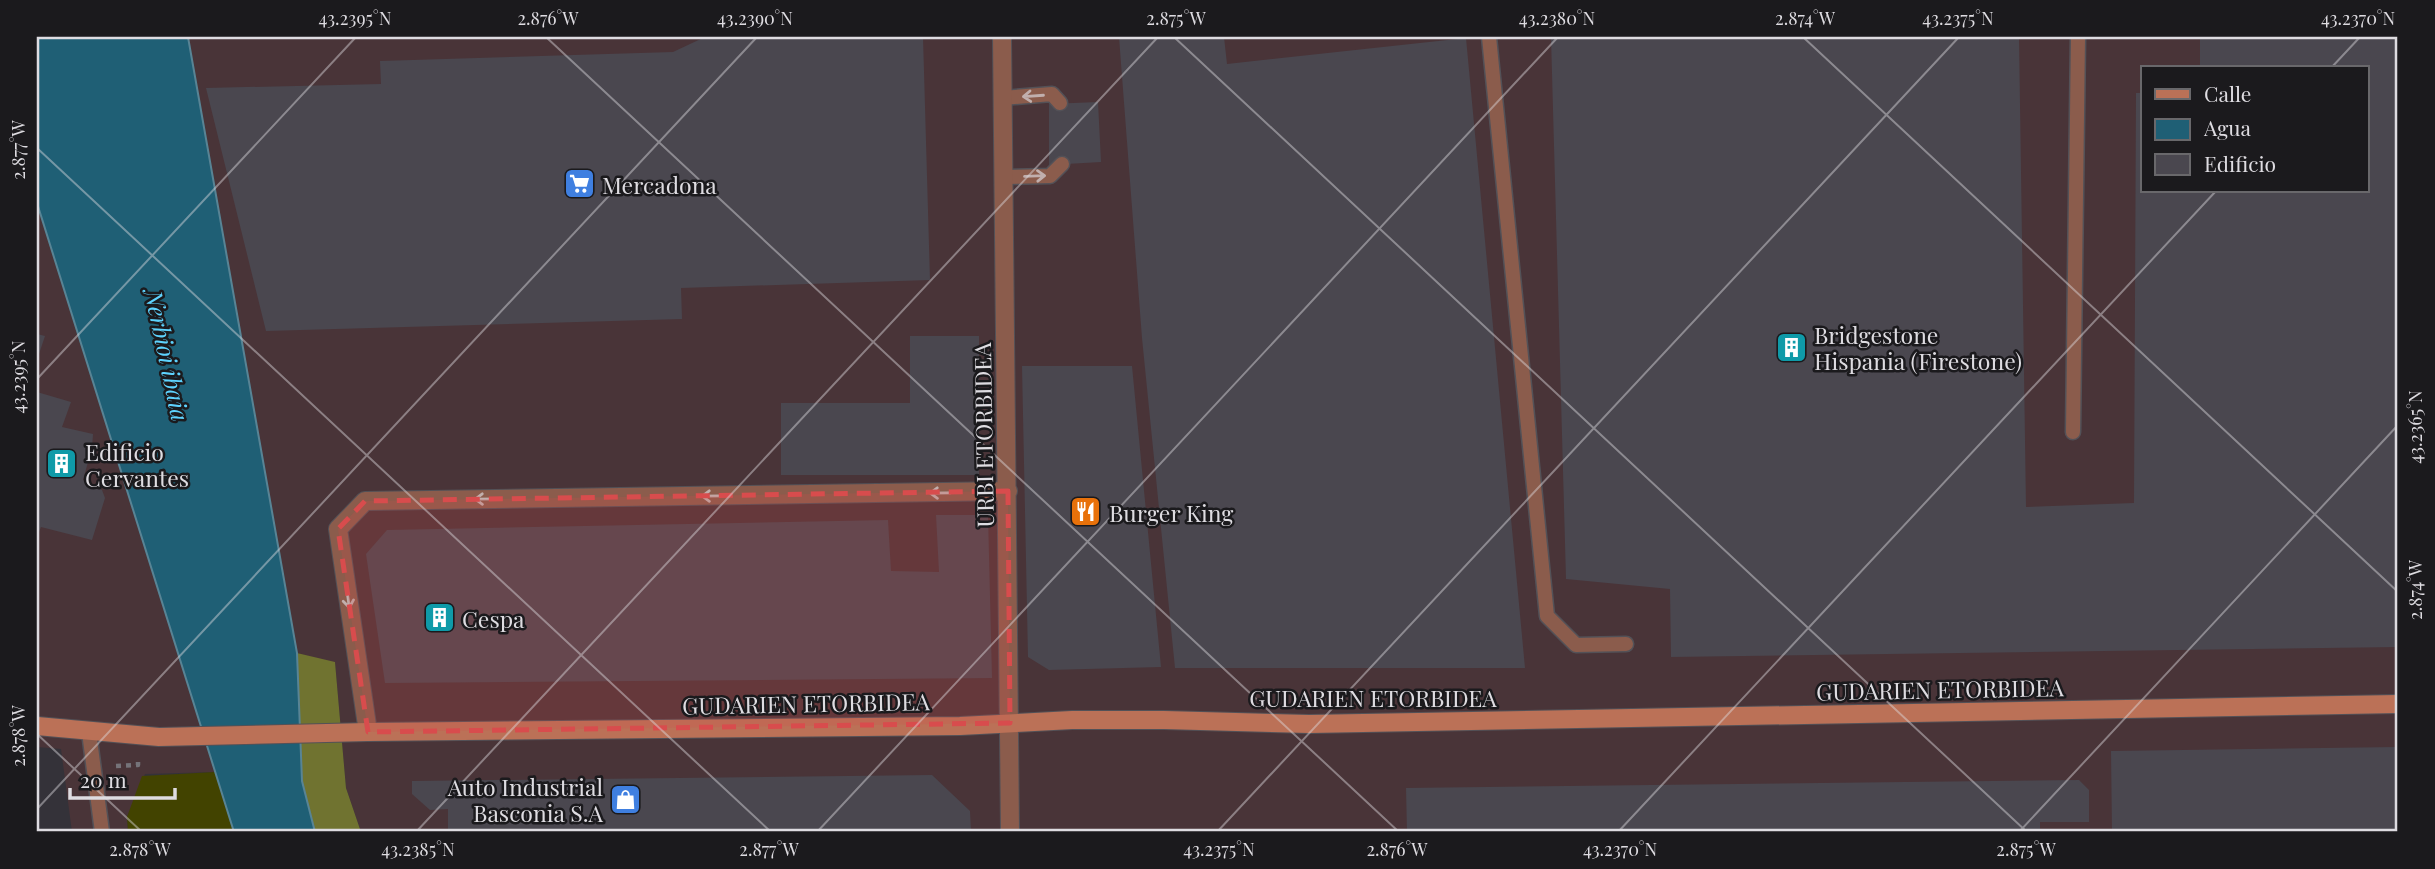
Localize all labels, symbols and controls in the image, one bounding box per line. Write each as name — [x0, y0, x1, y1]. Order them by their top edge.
text: 43.2395°N — [318, 6, 392, 30]
text: 2.876°W — [517, 6, 579, 30]
text: 43.2390°N — [717, 6, 793, 30]
text: 2.875°W — [1146, 6, 1206, 30]
text: 43.2380°N — [1519, 6, 1595, 30]
text: 2.874°W — [1775, 6, 1836, 30]
text: 43.2375°N — [1922, 6, 1994, 30]
text: 43.2370°N — [2321, 6, 2395, 30]
legend — [2141, 66, 2368, 192]
text: Calle — [2204, 79, 2251, 107]
one-way arrow — [1022, 89, 1045, 102]
text: Agua — [2203, 113, 2252, 141]
text: 2.877°W — [6, 120, 30, 180]
text: Edificio — [2204, 149, 2276, 177]
supermarket icon: Mercadona — [562, 167, 596, 201]
place label: Mercadona — [602, 169, 717, 200]
one-way arrow — [1023, 169, 1046, 183]
water label: Nerbioi ibaia — [138, 284, 198, 424]
place label: Bridgestone Hispania (Firestone) — [1814, 319, 2022, 376]
building icon: Bridgestone Hispania (Firestone) — [1774, 330, 1808, 364]
text: 43.2395°N — [6, 340, 30, 414]
street label: URBI ETORBIDEA — [966, 342, 1000, 528]
text: 43.2365°N — [2403, 390, 2427, 464]
place label: Edificio Cervantes — [85, 436, 189, 493]
building icon: Edificio Cervantes — [45, 447, 79, 481]
one-way arrow — [928, 486, 951, 499]
one-way arrow — [701, 489, 724, 503]
one-way arrow — [473, 493, 496, 506]
restaurant icon: Burger King — [1069, 495, 1103, 529]
place label: Burger King — [1109, 497, 1233, 528]
text: 2.874°W — [2403, 559, 2427, 620]
one-way arrow — [342, 586, 355, 608]
building icon: Cespa — [422, 601, 456, 635]
place label: Cespa — [462, 603, 525, 634]
street label: GUDARIEN ETORBIDEA — [1816, 671, 2065, 707]
street label: GUDARIEN ETORBIDEA — [1249, 682, 1497, 713]
street label: GUDARIEN ETORBIDEA — [682, 685, 931, 721]
text: 2.878°W — [6, 705, 30, 767]
scale bar — [70, 757, 175, 801]
text: 20 m — [80, 765, 127, 793]
place label: Auto Industrial Basconia S.A — [447, 771, 603, 828]
shop icon: Auto Industrial Basconia S.A — [609, 782, 643, 816]
text: 2.878°W — [109, 837, 171, 861]
text: 43.2385°N — [381, 837, 455, 861]
text: 2.877°W — [739, 837, 799, 861]
text: 43.2375°N — [1183, 837, 1255, 861]
text: 2.876°W — [1366, 837, 1428, 861]
text: 43.2370°N — [1583, 837, 1657, 861]
text: 2.875°W — [1996, 837, 2056, 861]

